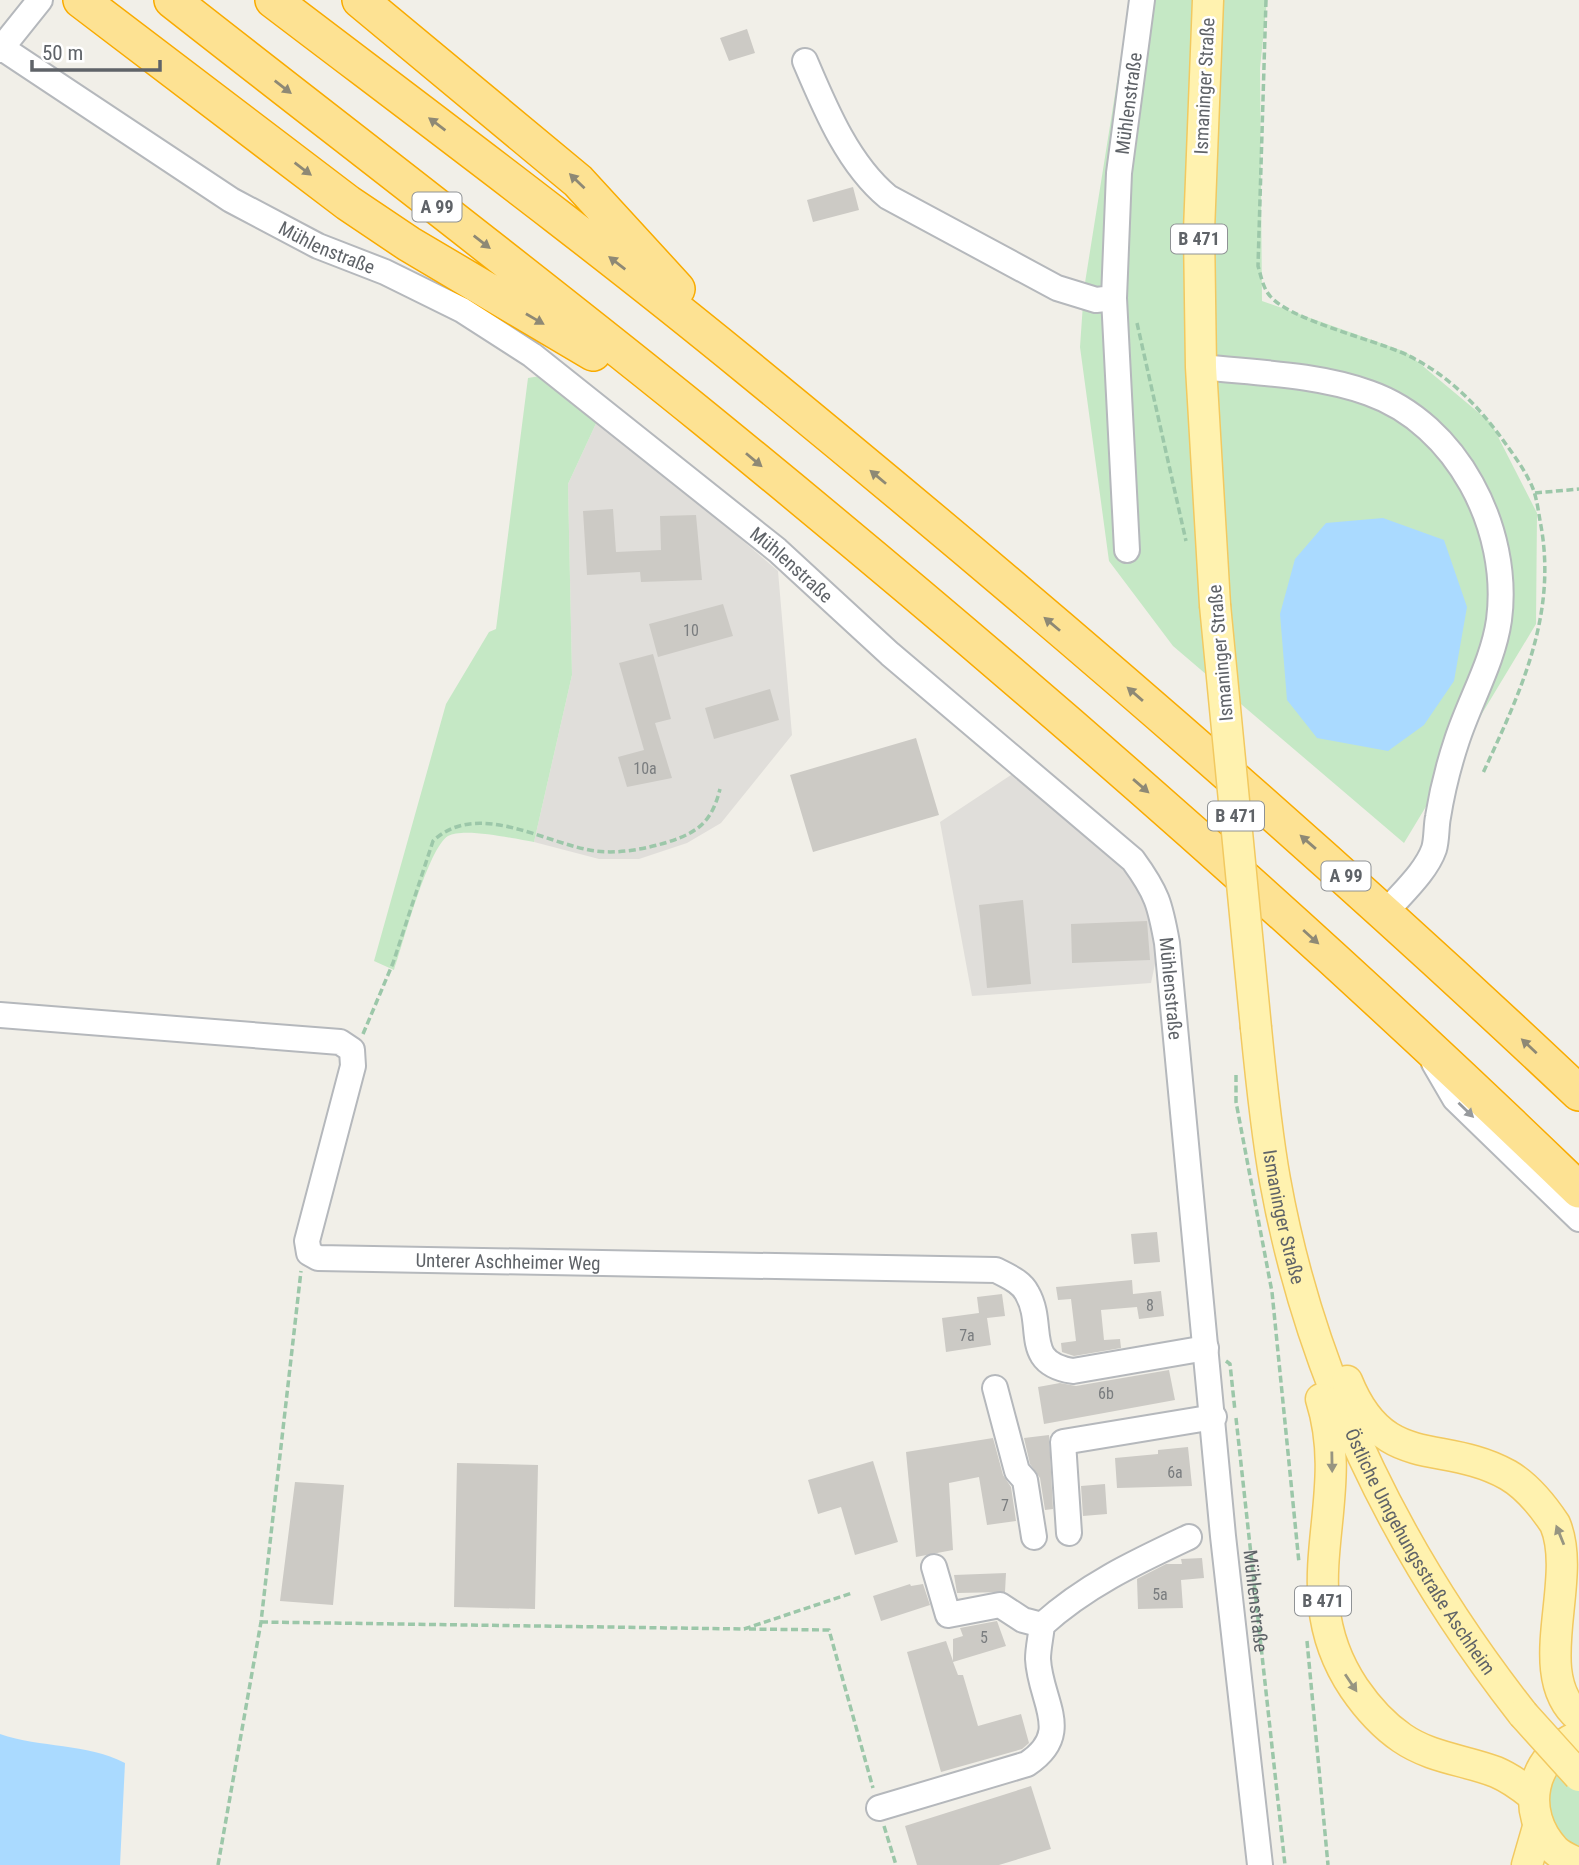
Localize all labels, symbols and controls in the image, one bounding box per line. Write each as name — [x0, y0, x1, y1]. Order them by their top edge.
street label: Ismaninger Straße — [1189, 17, 1220, 155]
scale bar — [32, 28, 159, 72]
text: 50 m — [42, 41, 83, 65]
street label: Mühlenstraße — [1111, 51, 1147, 156]
one-way arrow — [274, 80, 292, 95]
one-way arrow — [428, 118, 446, 132]
one-way arrow — [294, 162, 312, 176]
one-way arrow — [568, 173, 586, 189]
road number: A 99 — [412, 192, 462, 222]
street label: Mühlenstraße — [275, 216, 378, 279]
road number: B 471 — [1171, 225, 1227, 254]
one-way arrow — [472, 235, 490, 250]
one-way arrow — [608, 257, 626, 271]
one-way arrow — [525, 313, 544, 325]
one-way arrow — [745, 452, 763, 467]
one-way arrow — [869, 469, 887, 485]
street label: Mühlenstraße — [745, 522, 838, 608]
street label: Ismaninger Straße — [1203, 584, 1238, 722]
one-way arrow — [1043, 616, 1061, 632]
house number: 10 — [683, 621, 699, 640]
one-way arrow — [1126, 686, 1144, 702]
house number: 10a — [633, 759, 657, 778]
one-way arrow — [1132, 778, 1149, 794]
road number: B 471 — [1208, 802, 1264, 830]
one-way arrow — [1299, 834, 1317, 850]
road number: A 99 — [1322, 862, 1370, 890]
one-way arrow — [1302, 929, 1320, 945]
street label: Mühlenstraße — [1155, 936, 1187, 1041]
one-way arrow — [1520, 1038, 1538, 1054]
one-way arrow — [1457, 1101, 1474, 1117]
street label: Ismaninger Straße — [1258, 1148, 1309, 1287]
street label: Unterer Aschheimer Weg — [415, 1249, 601, 1275]
house number: 8 — [1146, 1296, 1154, 1315]
house number: 7a — [959, 1326, 975, 1345]
house number: 6b — [1098, 1384, 1114, 1403]
street label: Östliche Umgehungsstraße Aschheim — [1340, 1425, 1500, 1679]
one-way arrow — [1326, 1451, 1338, 1473]
house number: 6a — [1167, 1463, 1183, 1482]
house number: 7 — [1001, 1496, 1009, 1515]
one-way arrow — [1554, 1524, 1565, 1545]
street label: Mühlenstraße — [1239, 1549, 1273, 1653]
house number: 5a — [1152, 1585, 1168, 1604]
road number: B 471 — [1295, 1586, 1351, 1616]
house number: 5 — [980, 1628, 988, 1647]
one-way arrow — [1344, 1674, 1358, 1692]

